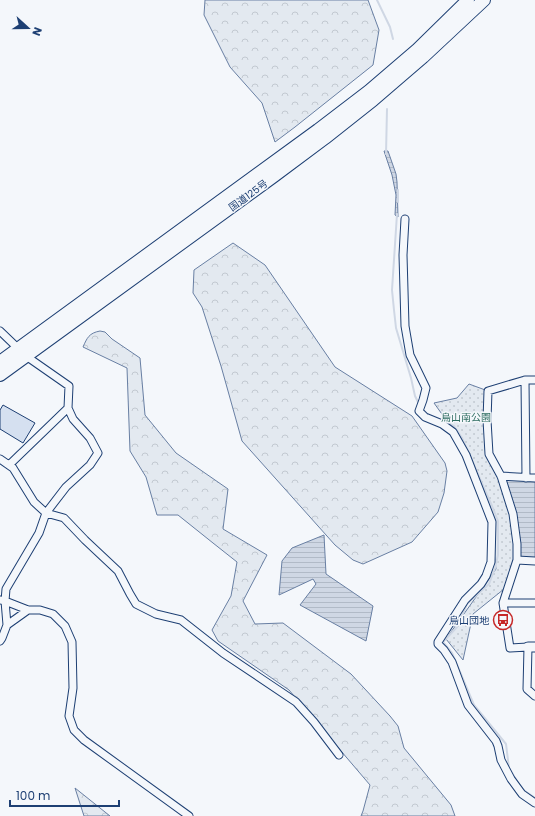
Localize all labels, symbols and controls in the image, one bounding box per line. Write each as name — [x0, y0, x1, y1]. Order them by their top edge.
north arrow — [8, 8, 48, 48]
text: N — [28, 25, 46, 38]
street label: 国道125号 — [226, 176, 271, 215]
park label: 烏山南公園 — [441, 410, 491, 425]
bus stop icon: 烏山団地 — [492, 609, 514, 631]
place label: 烏山団地 — [449, 613, 490, 628]
scale bar — [10, 782, 119, 808]
text: 100 m — [16, 787, 50, 804]

